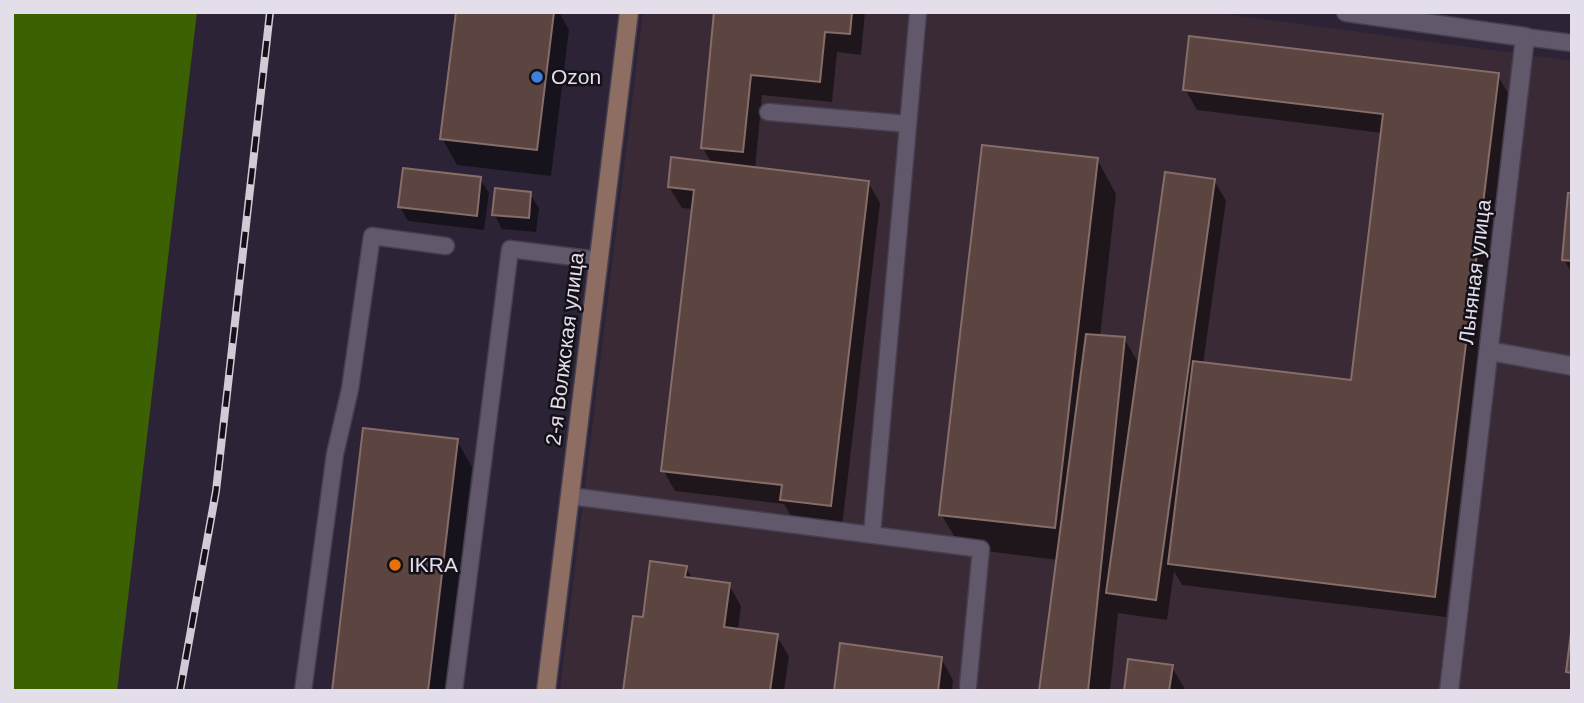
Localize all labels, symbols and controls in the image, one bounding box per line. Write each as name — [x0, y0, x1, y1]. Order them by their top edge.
place label: Ozon — [551, 65, 601, 88]
marker: Ozon — [529, 69, 545, 85]
street label: Льняная улица — [1454, 198, 1495, 346]
street label: 2-я Волжская улица — [541, 251, 588, 447]
place label: IKRA — [409, 553, 458, 576]
marker: IKRA — [387, 557, 403, 573]

